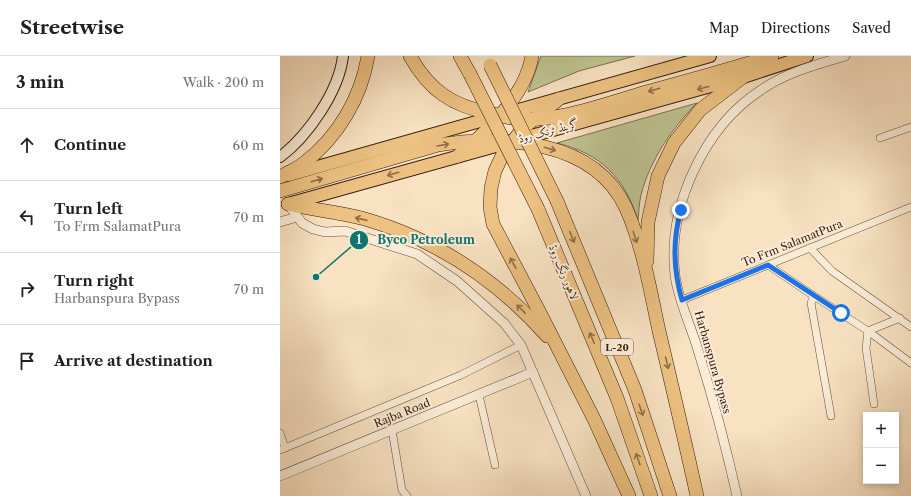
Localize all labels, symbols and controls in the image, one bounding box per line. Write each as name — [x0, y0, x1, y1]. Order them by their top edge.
text: Streetwise — [20, 16, 124, 39]
text: Map — [709, 19, 739, 37]
text: Directions — [761, 19, 830, 37]
text: Saved — [852, 19, 891, 37]
text: 3 min — [16, 72, 65, 92]
text: Walk · 200 m — [183, 74, 264, 90]
one-way arrow — [697, 85, 710, 93]
one-way arrow — [647, 87, 660, 94]
street label: گرینڈ ٹرنک روڈ — [517, 116, 579, 146]
icon: ahead — [16, 134, 38, 156]
text: Continue — [54, 135, 126, 154]
text: 60 m — [233, 137, 264, 153]
one-way arrow — [436, 141, 449, 149]
one-way arrow — [543, 146, 556, 153]
one-way arrow — [387, 171, 400, 178]
one-way arrow — [311, 176, 324, 183]
text: Turn left — [54, 199, 123, 218]
route end — [672, 201, 690, 219]
icon: left — [16, 206, 38, 228]
text: 70 m — [234, 209, 264, 225]
one-way arrow — [355, 214, 368, 222]
street label: To Frm SalamatPura — [740, 216, 845, 270]
text: To Frm SalamatPura — [54, 218, 181, 234]
callout: Byco Petroleum — [349, 228, 482, 252]
one-way arrow — [569, 230, 576, 242]
one-way arrow — [632, 230, 640, 242]
text: 1 — [356, 232, 362, 247]
text: Byco Petroleum — [377, 232, 475, 247]
street label: لاہور رنگ روڈ — [546, 242, 582, 302]
one-way arrow — [508, 257, 516, 269]
text: Turn right — [54, 271, 134, 290]
icon: right — [16, 278, 38, 300]
text: 70 m — [234, 281, 264, 297]
text: Harbanspura Bypass — [54, 290, 180, 306]
route start — [832, 304, 850, 322]
one-way arrow — [517, 305, 527, 314]
street label: Harbanspura Bypass — [692, 309, 734, 415]
one-way arrow — [588, 332, 595, 344]
road number: L-20 — [601, 339, 633, 355]
icon: arrive — [16, 350, 38, 372]
text: Arrive at destination — [54, 351, 213, 370]
one-way arrow — [663, 356, 671, 369]
street label: Rajba Road — [372, 395, 432, 431]
one-way arrow — [638, 403, 646, 415]
map controls — [863, 412, 899, 484]
button: + — [863, 412, 899, 448]
button: − — [863, 448, 899, 484]
one-way arrow — [634, 453, 642, 465]

